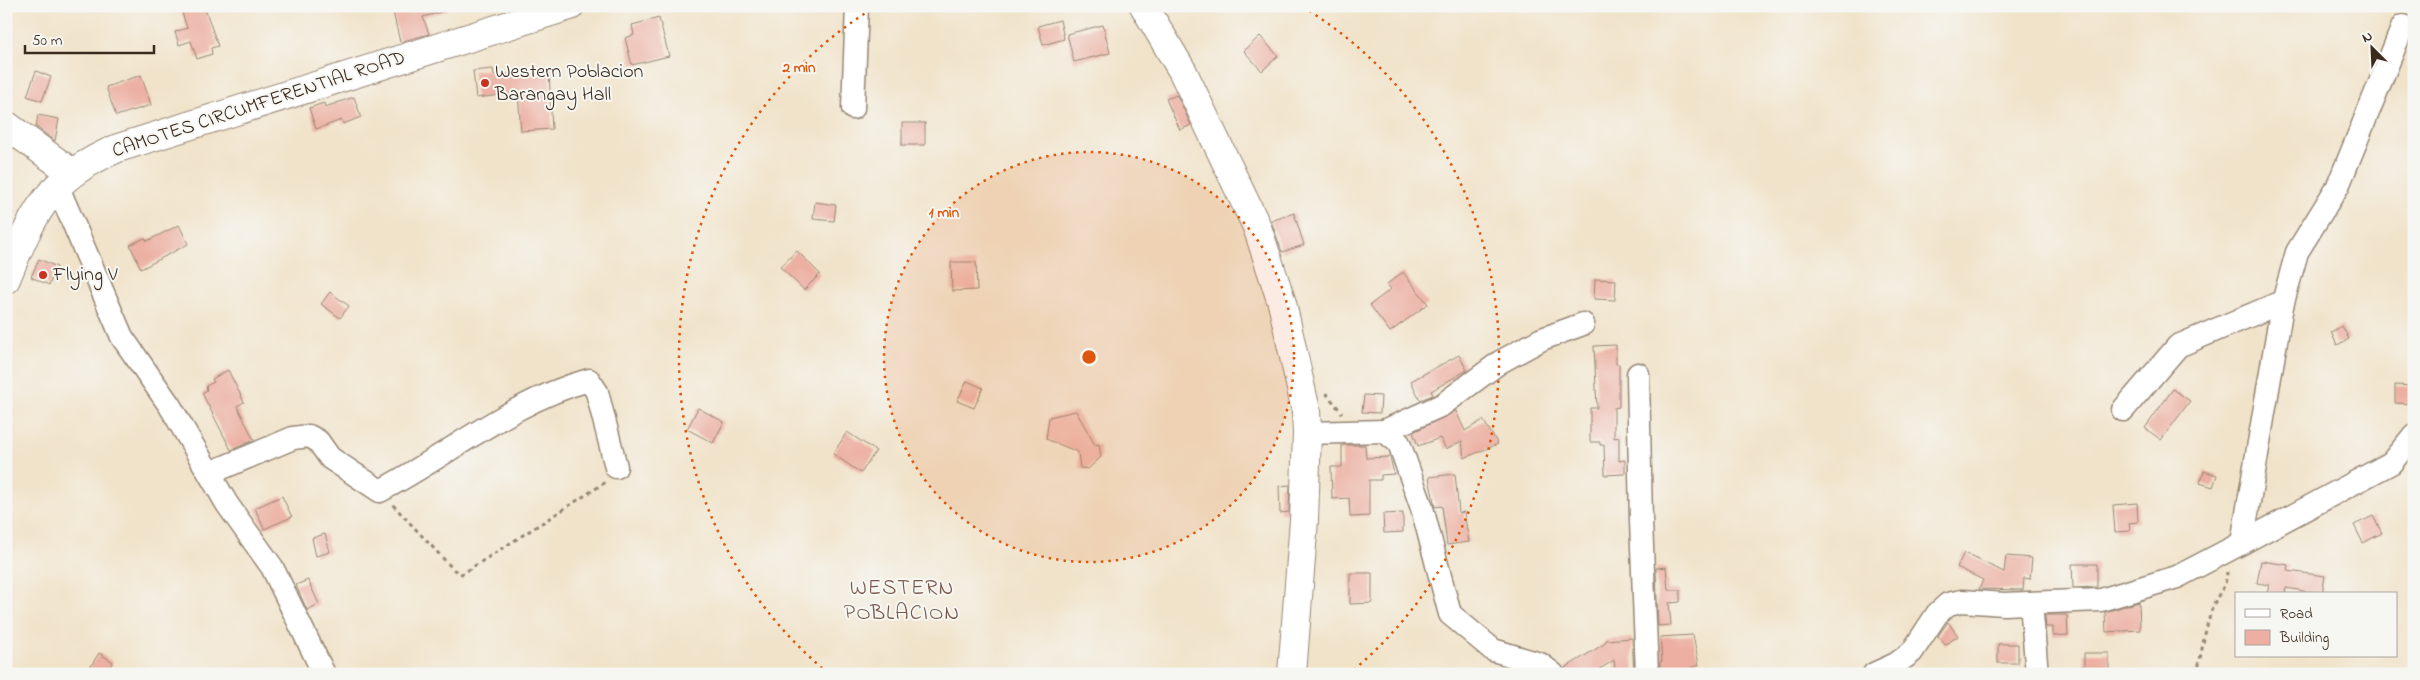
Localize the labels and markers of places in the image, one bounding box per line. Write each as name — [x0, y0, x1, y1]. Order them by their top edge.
place label: Western Poblacion Barangay Hall — [494, 58, 644, 111]
marker: Western Poblacion Barangay Hall — [479, 77, 491, 89]
place label: Flying V — [52, 261, 118, 291]
marker: Flying V — [37, 269, 49, 281]
centre of rings — [1080, 348, 1098, 366]

